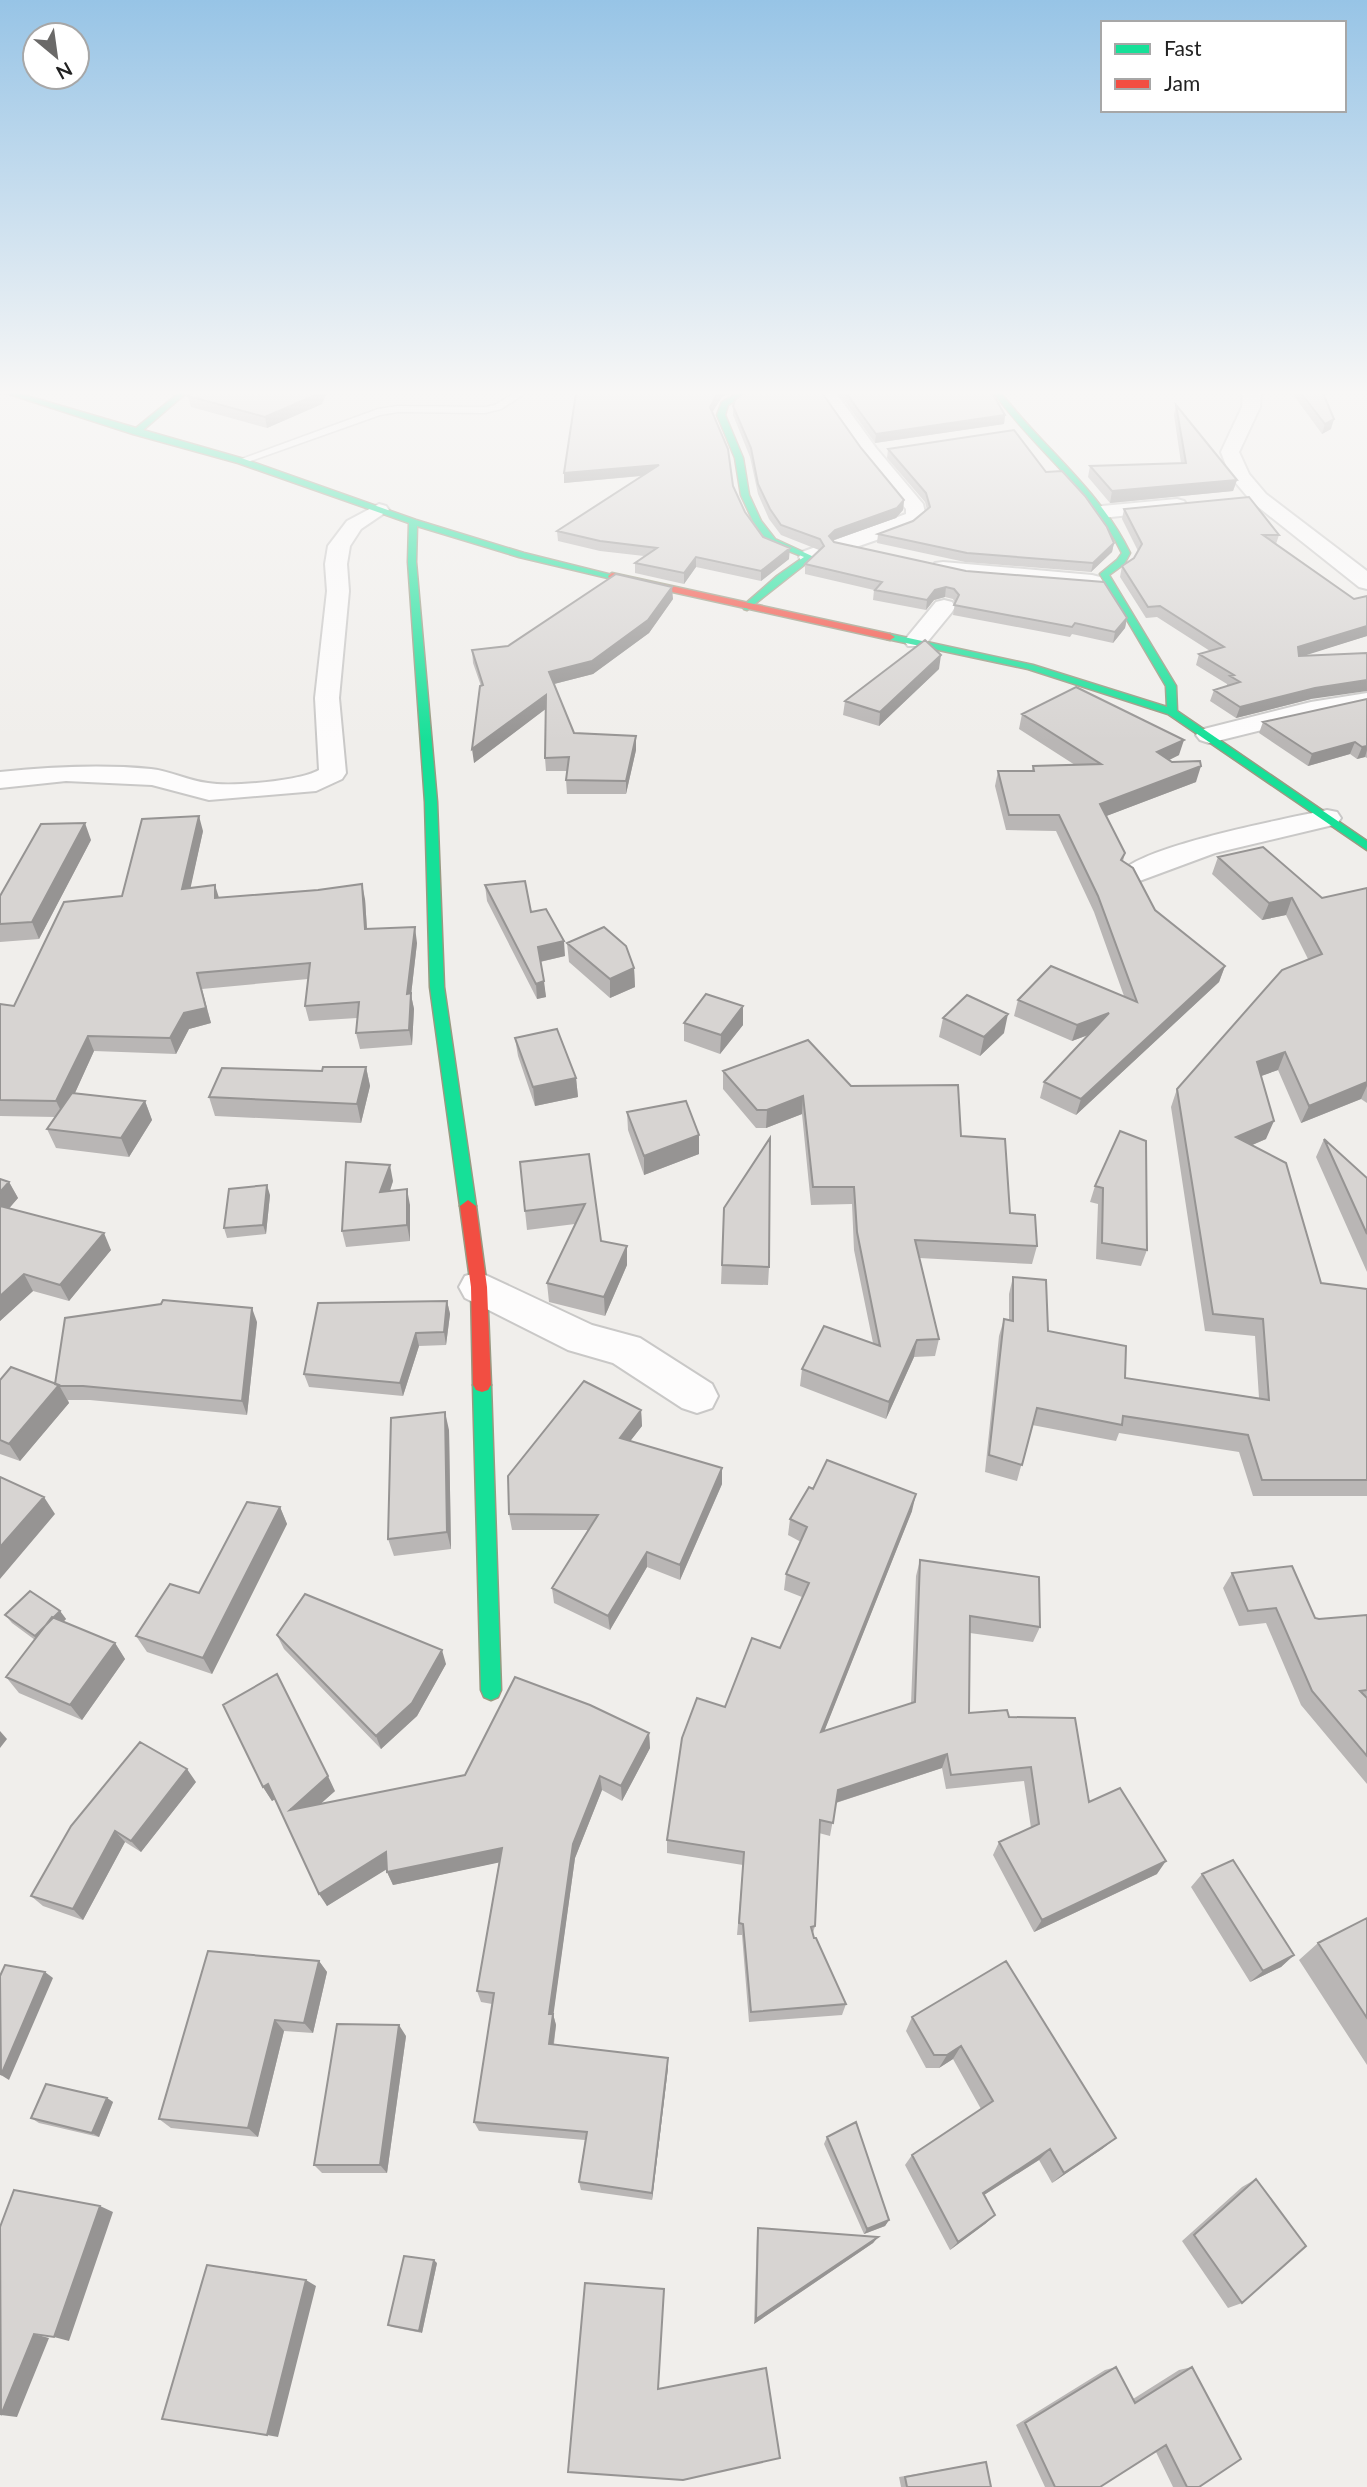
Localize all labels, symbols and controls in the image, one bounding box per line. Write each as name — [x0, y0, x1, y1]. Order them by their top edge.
north arrow — [21, 21, 91, 91]
legend — [1101, 21, 1346, 112]
text: Fast — [1164, 35, 1202, 60]
text: N — [53, 58, 76, 85]
text: Jam — [1164, 70, 1200, 95]

